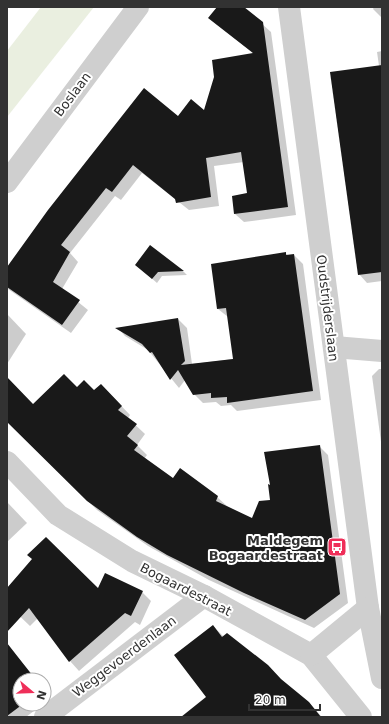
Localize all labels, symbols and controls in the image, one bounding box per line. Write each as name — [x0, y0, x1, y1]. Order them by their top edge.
street label: Boslaan — [51, 69, 94, 119]
street label: Oudstrijderslaan — [314, 254, 341, 362]
place label: Maldegem Bogaardestraat — [209, 533, 323, 563]
bus stop icon: Maldegem Bogaardestraat — [326, 536, 348, 558]
street label: Bogaardestraat — [138, 560, 234, 619]
street label: Weggevoerdenlaan — [70, 613, 179, 700]
north arrow — [12, 672, 52, 712]
scale bar — [249, 686, 320, 712]
text: N — [33, 689, 49, 702]
text: 20 m — [255, 693, 286, 707]

